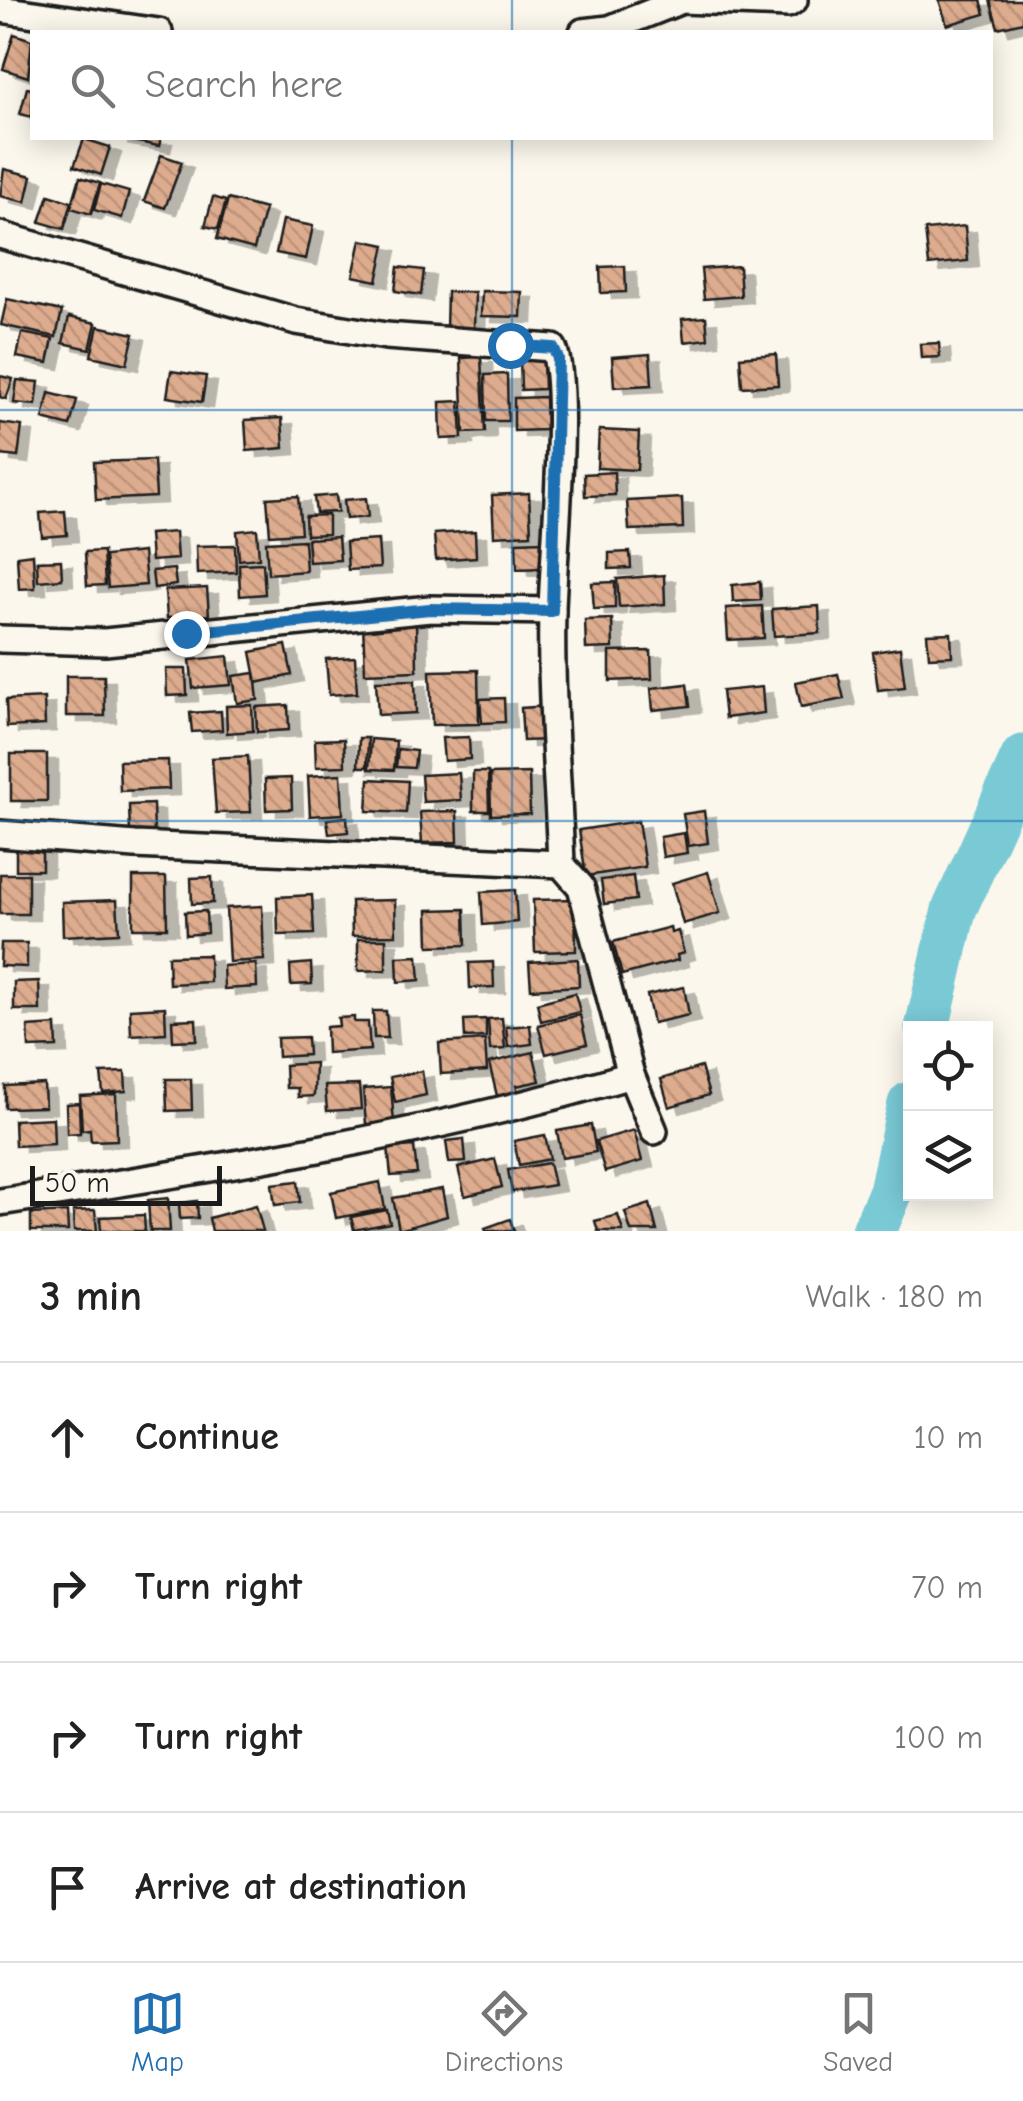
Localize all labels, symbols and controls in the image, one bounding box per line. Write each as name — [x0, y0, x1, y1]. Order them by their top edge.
search box — [30, 30, 993, 140]
icon: search — [65, 58, 120, 113]
text: Search here — [145, 63, 343, 107]
route start — [488, 323, 534, 369]
route end — [164, 611, 210, 657]
map controls — [903, 1021, 993, 1201]
button: locate — [903, 1021, 993, 1111]
button: layers — [903, 1111, 993, 1201]
scale bar — [30, 1161, 222, 1206]
text: 50 m — [45, 1167, 110, 1199]
text: 3 min — [40, 1272, 142, 1321]
text: Walk · 180 m — [806, 1278, 983, 1315]
icon: ahead — [40, 1410, 95, 1465]
text: Continue — [135, 1415, 279, 1459]
text: 10 m — [914, 1419, 983, 1456]
icon: right — [40, 1560, 95, 1615]
text: Turn right — [135, 1565, 302, 1609]
text: 70 m — [911, 1569, 983, 1606]
icon: right — [40, 1710, 95, 1765]
text: Turn right — [135, 1715, 302, 1759]
text: 100 m — [894, 1719, 983, 1756]
icon: arrive — [40, 1860, 95, 1915]
text: Arrive at destination — [135, 1865, 467, 1909]
tab: Map — [130, 1986, 185, 2078]
tab: Directions — [445, 1986, 563, 2078]
tab: Saved — [823, 1986, 893, 2078]

